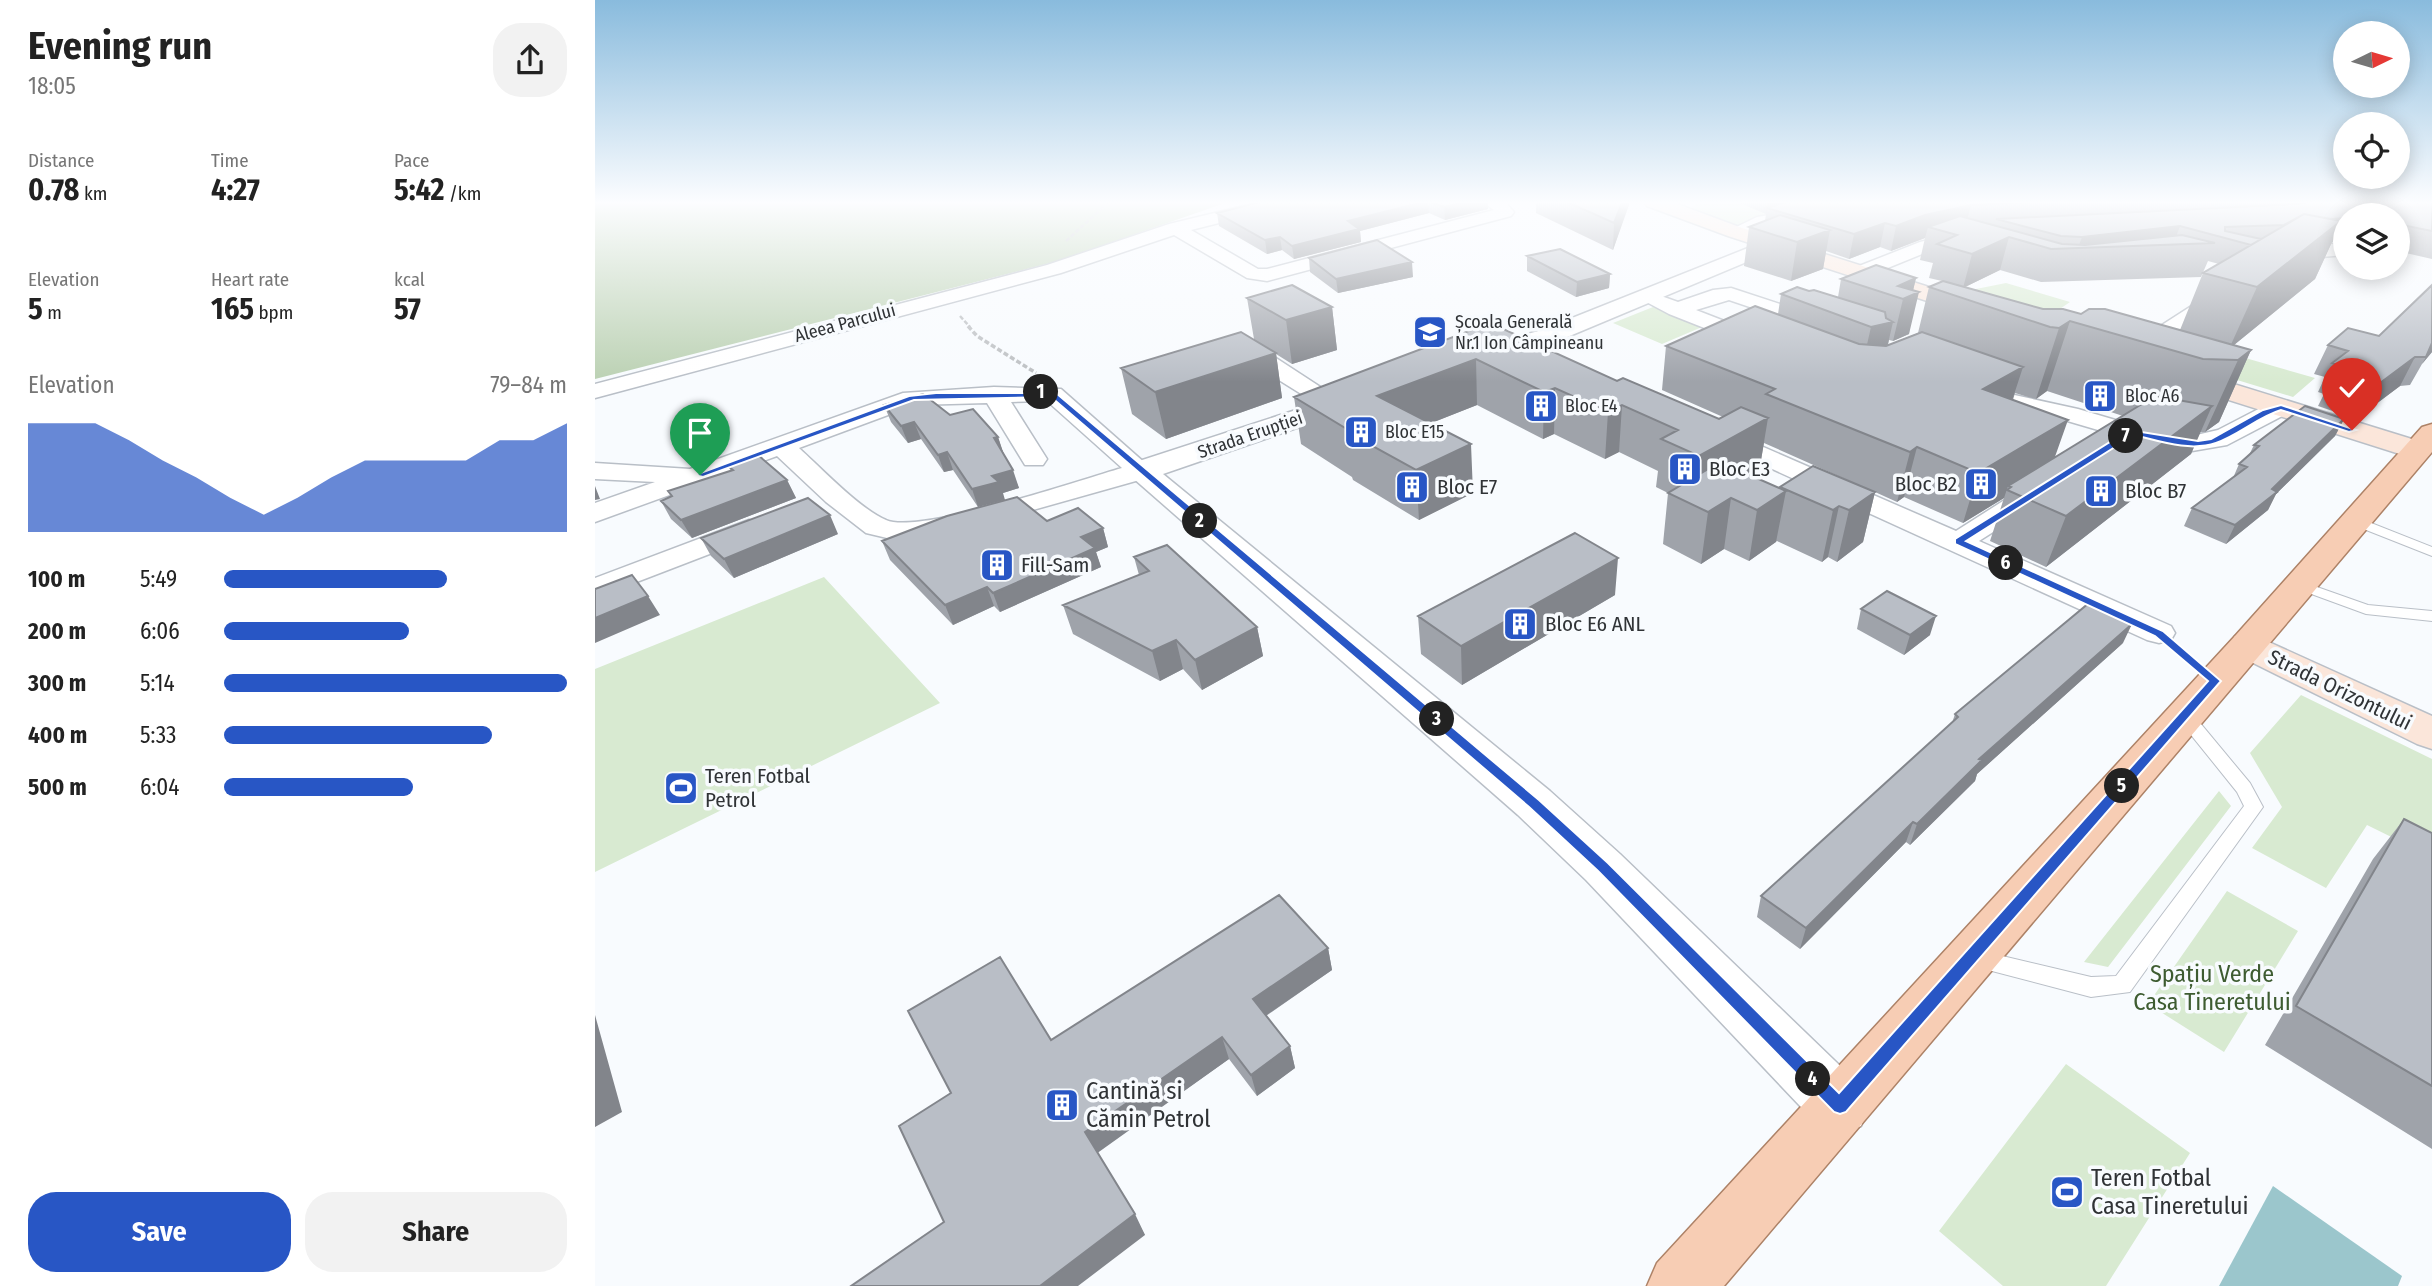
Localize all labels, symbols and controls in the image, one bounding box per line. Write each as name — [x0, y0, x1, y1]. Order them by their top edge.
north arrow — [2333, 21, 2410, 98]
map controls — [2333, 21, 2410, 280]
text: Evening run — [28, 23, 212, 69]
button: share — [493, 23, 567, 97]
text: 18:05 — [28, 72, 76, 100]
button: locate — [2333, 112, 2410, 189]
text: Distance — [28, 149, 95, 172]
text: Time — [211, 149, 249, 172]
text: Pace — [394, 149, 429, 172]
text: 0.78 — [28, 172, 79, 208]
text: 4:27 — [211, 172, 260, 208]
text: 5:42 — [394, 172, 444, 208]
text: km — [79, 182, 107, 205]
text: /km — [444, 182, 481, 205]
button: layers — [2333, 203, 2410, 280]
text: Elevation — [28, 268, 100, 291]
text: Heart rate — [211, 268, 289, 291]
text: kcal — [394, 268, 425, 291]
text: 5 — [28, 291, 43, 327]
text: 165 — [211, 291, 254, 327]
text: 57 — [394, 291, 421, 327]
street label: Aleea Parcului — [792, 299, 898, 347]
text: m — [43, 301, 62, 324]
text: bpm — [254, 301, 293, 324]
place label: Școala Generală Nr.1 Ion Câmpineanu — [1455, 311, 1604, 354]
school or university icon: Școala Generală Nr.1 Ion Câmpineanu — [1411, 313, 1449, 351]
pin — [2322, 358, 2382, 430]
icon: check — [2333, 369, 2371, 407]
text: Elevation — [28, 371, 115, 399]
text: 79–84 m — [490, 371, 567, 399]
pin: 1 — [1023, 374, 1059, 410]
building icon: Bloc A6 — [2081, 377, 2119, 415]
text: 1 — [1036, 380, 1045, 403]
place label: Bloc A6 — [2125, 385, 2179, 407]
building icon: Bloc E4 — [1522, 387, 1560, 425]
place label: Bloc E4 — [1565, 395, 1618, 417]
pin — [670, 403, 730, 475]
street label: Strada Erupției — [1195, 407, 1305, 463]
building icon: Bloc E15 — [1342, 413, 1380, 451]
icon: arrive — [681, 414, 719, 452]
pin: 7 — [2109, 418, 2143, 453]
place label: Bloc E15 — [1385, 421, 1444, 443]
text: 7 — [2121, 424, 2130, 447]
building icon: Bloc E3 — [1666, 450, 1704, 488]
place label: Bloc E3 — [1709, 456, 1770, 482]
building icon: Bloc B2 — [1962, 465, 2000, 503]
building icon: Bloc E7 — [1393, 468, 1431, 506]
place label: Bloc B2 — [1895, 471, 1957, 497]
building icon: Bloc B7 — [2082, 472, 2120, 510]
place label: Bloc E7 — [1437, 474, 1497, 500]
place label: Bloc B7 — [2125, 478, 2186, 504]
pin: 2 — [1183, 504, 1217, 538]
text: 2 — [1195, 509, 1204, 532]
building icon: Fill-Sam — [978, 546, 1016, 584]
pin: 6 — [1989, 546, 2023, 580]
text: 6 — [2001, 551, 2010, 574]
place label: Fill-Sam — [1021, 552, 1089, 578]
text: 100 m — [28, 565, 85, 593]
text: 5:49 — [140, 565, 177, 593]
building icon: Bloc E6 ANL — [1501, 605, 1539, 643]
place label: Bloc E6 ANL — [1545, 611, 1646, 637]
text: 200 m — [28, 617, 86, 645]
text: 6:06 — [140, 617, 180, 645]
street label: Strada Orizontului — [2264, 644, 2416, 736]
text: 300 m — [28, 669, 86, 697]
text: 5:14 — [140, 669, 175, 697]
pin: 3 — [1419, 702, 1455, 736]
text: 3 — [1432, 707, 1441, 730]
text: 400 m — [28, 721, 87, 749]
text: 5:33 — [140, 721, 176, 749]
place label: Teren Fotbal Petrol — [705, 763, 810, 813]
pin: 5 — [2105, 768, 2139, 804]
sports icon: Teren Fotbal Petrol — [662, 769, 700, 807]
text: 500 m — [28, 773, 87, 801]
text: 6:04 — [140, 773, 179, 801]
text: 5 — [2117, 774, 2126, 797]
park label: Spațiu Verde Casa Tineretului — [2133, 960, 2291, 1016]
pin: 4 — [1795, 1062, 1831, 1096]
text: 4 — [1808, 1067, 1817, 1090]
place label: Cantină si Cămin Petrol — [1086, 1077, 1211, 1133]
building icon: Cantină si Cămin Petrol — [1043, 1086, 1081, 1124]
place label: Teren Fotbal Casa Tineretului — [2091, 1164, 2249, 1220]
sports icon: Teren Fotbal Casa Tineretului — [2048, 1173, 2086, 1211]
button: Save — [28, 1192, 291, 1272]
button: Share — [305, 1192, 567, 1272]

